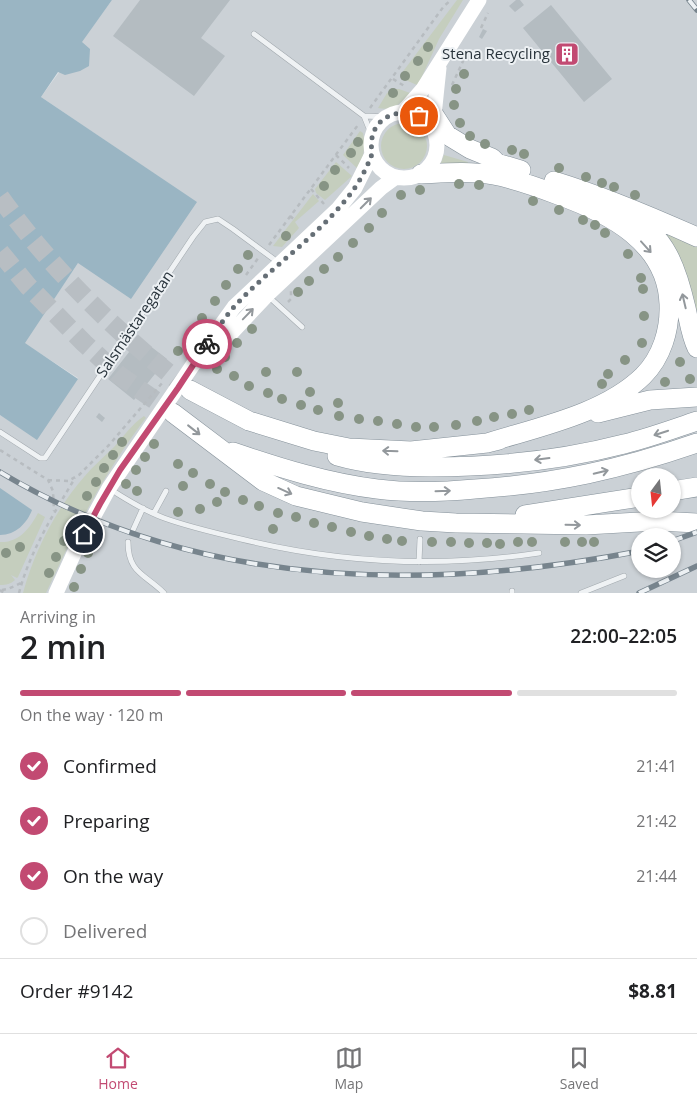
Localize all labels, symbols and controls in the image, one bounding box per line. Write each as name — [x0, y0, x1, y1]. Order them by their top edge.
building icon: Stena Recycling — [554, 41, 580, 67]
place label: Stena Recycling — [442, 43, 550, 63]
pin — [398, 95, 440, 137]
icon: bag — [405, 102, 433, 130]
one-way arrow — [359, 197, 371, 209]
one-way arrow — [640, 241, 652, 253]
street label: Salsmästaregatan — [91, 266, 177, 381]
one-way arrow — [679, 294, 688, 310]
one-way arrow — [242, 308, 254, 321]
courier — [182, 319, 232, 369]
icon: bike — [193, 330, 221, 358]
one-way arrow — [187, 424, 200, 435]
one-way arrow — [654, 429, 669, 438]
one-way arrow — [382, 446, 398, 455]
one-way arrow — [534, 455, 550, 465]
one-way arrow — [592, 467, 608, 476]
north arrow — [631, 468, 681, 518]
map controls — [631, 468, 681, 578]
one-way arrow — [277, 486, 292, 496]
one-way arrow — [435, 487, 451, 496]
pin — [63, 513, 105, 555]
icon: home — [70, 520, 98, 548]
one-way arrow — [565, 520, 581, 529]
button: layers — [631, 528, 681, 578]
text: Arriving in — [20, 606, 96, 628]
text: 22:00–22:05 — [570, 623, 677, 649]
text: 2 min — [20, 625, 106, 668]
text: On the way · 120 m — [20, 704, 163, 726]
icon: check — [20, 752, 48, 780]
text: Confirmed — [63, 753, 157, 779]
text: 21:41 — [636, 755, 677, 777]
icon: check — [20, 807, 48, 835]
text: Preparing — [63, 808, 150, 834]
text: 21:42 — [636, 810, 677, 832]
icon: check — [20, 862, 48, 890]
text: On the way — [63, 863, 163, 889]
text: 21:44 — [636, 865, 677, 887]
text: Delivered — [63, 918, 147, 944]
text: Order #9142 — [20, 978, 133, 1004]
text: $8.81 — [628, 978, 677, 1004]
tab: Home — [98, 1044, 138, 1093]
tab: Map — [334, 1044, 363, 1093]
tab: Saved — [560, 1044, 599, 1093]

